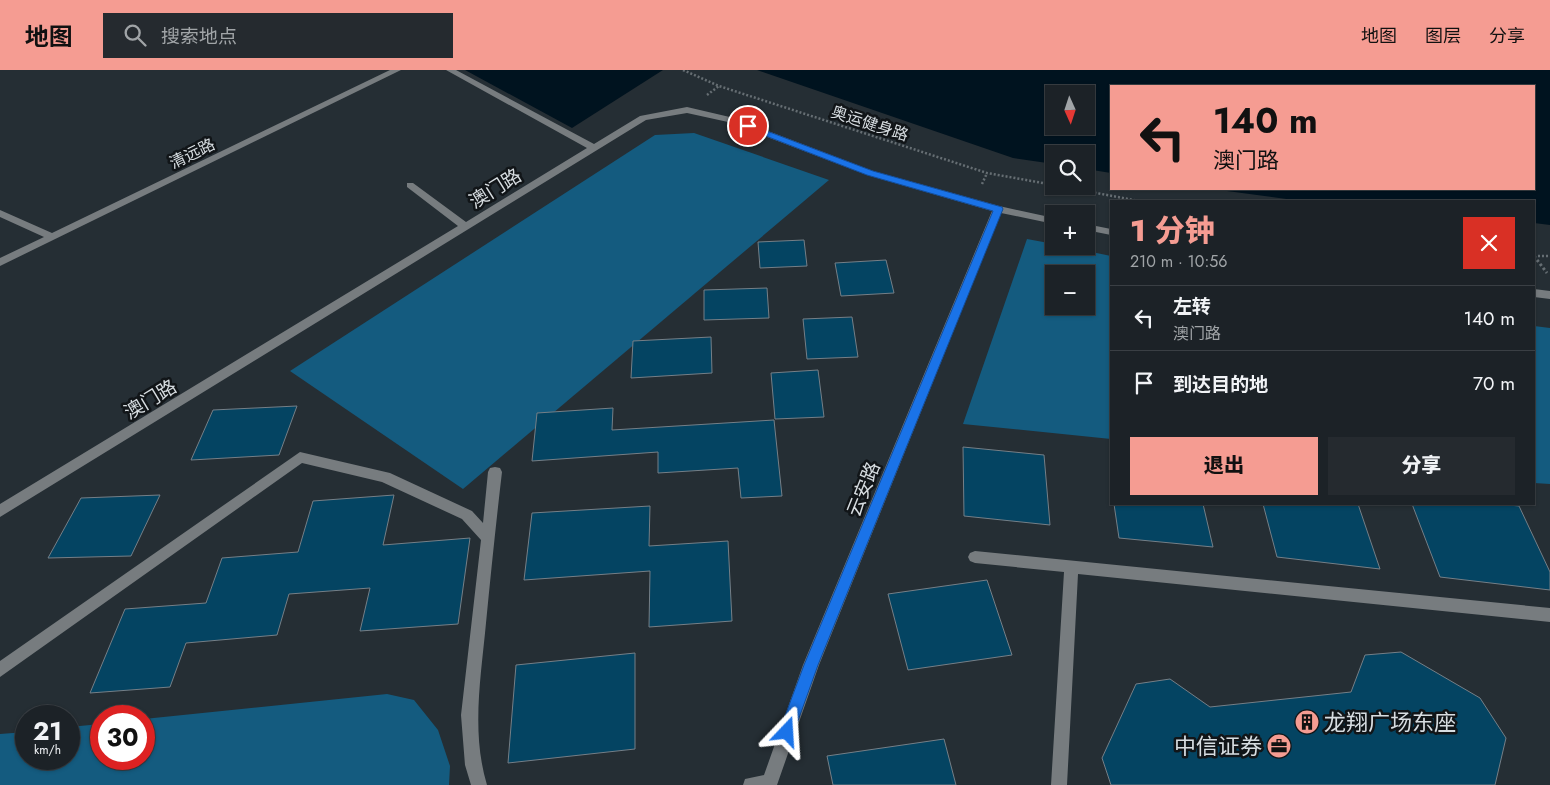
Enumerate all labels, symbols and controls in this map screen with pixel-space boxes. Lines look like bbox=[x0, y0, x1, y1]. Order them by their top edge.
search box bbox=[103, 13, 453, 58]
text: 地图 bbox=[25, 19, 73, 54]
icon: search bbox=[121, 21, 149, 49]
text: 搜索地点 bbox=[161, 23, 237, 50]
text: 地图 bbox=[1361, 23, 1397, 49]
text: 图层 bbox=[1425, 23, 1461, 49]
text: 分享 bbox=[1489, 23, 1525, 49]
north arrow bbox=[1045, 85, 1095, 135]
map controls bbox=[1045, 85, 1095, 315]
text: 140 m bbox=[1213, 96, 1318, 146]
street label: 奥运健身路 bbox=[828, 100, 911, 147]
pin bbox=[727, 105, 769, 147]
icon: left bbox=[1130, 105, 1195, 170]
icon: arrive bbox=[734, 112, 762, 140]
street label: 清远路 bbox=[166, 133, 219, 174]
text: 澳门路 bbox=[1213, 144, 1279, 176]
button: search bbox=[1045, 145, 1095, 195]
street label: 澳门路 bbox=[464, 162, 527, 215]
button: + bbox=[1045, 205, 1095, 255]
text: 1 分钟 bbox=[1130, 209, 1215, 252]
button: close bbox=[1463, 217, 1515, 269]
text: 210 m · 10:56 bbox=[1130, 250, 1227, 273]
button: − bbox=[1045, 265, 1095, 315]
text: 左转 bbox=[1173, 293, 1211, 320]
icon: left bbox=[1130, 304, 1158, 332]
text: 140 m bbox=[1463, 305, 1515, 332]
text: 澳门路 bbox=[1173, 322, 1221, 345]
icon: arrive bbox=[1130, 369, 1158, 397]
text: 70 m bbox=[1473, 370, 1515, 397]
text: 到达目的地 bbox=[1173, 371, 1268, 398]
street label: 澳门路 bbox=[119, 373, 182, 426]
button: 退出 bbox=[1130, 437, 1318, 495]
button: 分享 bbox=[1328, 437, 1515, 495]
street label: 云安路 bbox=[840, 458, 887, 521]
speed limit sign: 30 bbox=[90, 705, 155, 770]
position arrow bbox=[760, 705, 812, 757]
place label: 龙翔广场东座 bbox=[1324, 706, 1456, 738]
building icon: 龙翔广场东座 bbox=[1294, 709, 1320, 735]
text: 21 bbox=[33, 713, 62, 749]
place label: 中信证券 bbox=[1174, 730, 1262, 762]
office icon: 中信证券 bbox=[1266, 733, 1292, 759]
text: km/h bbox=[34, 741, 61, 759]

